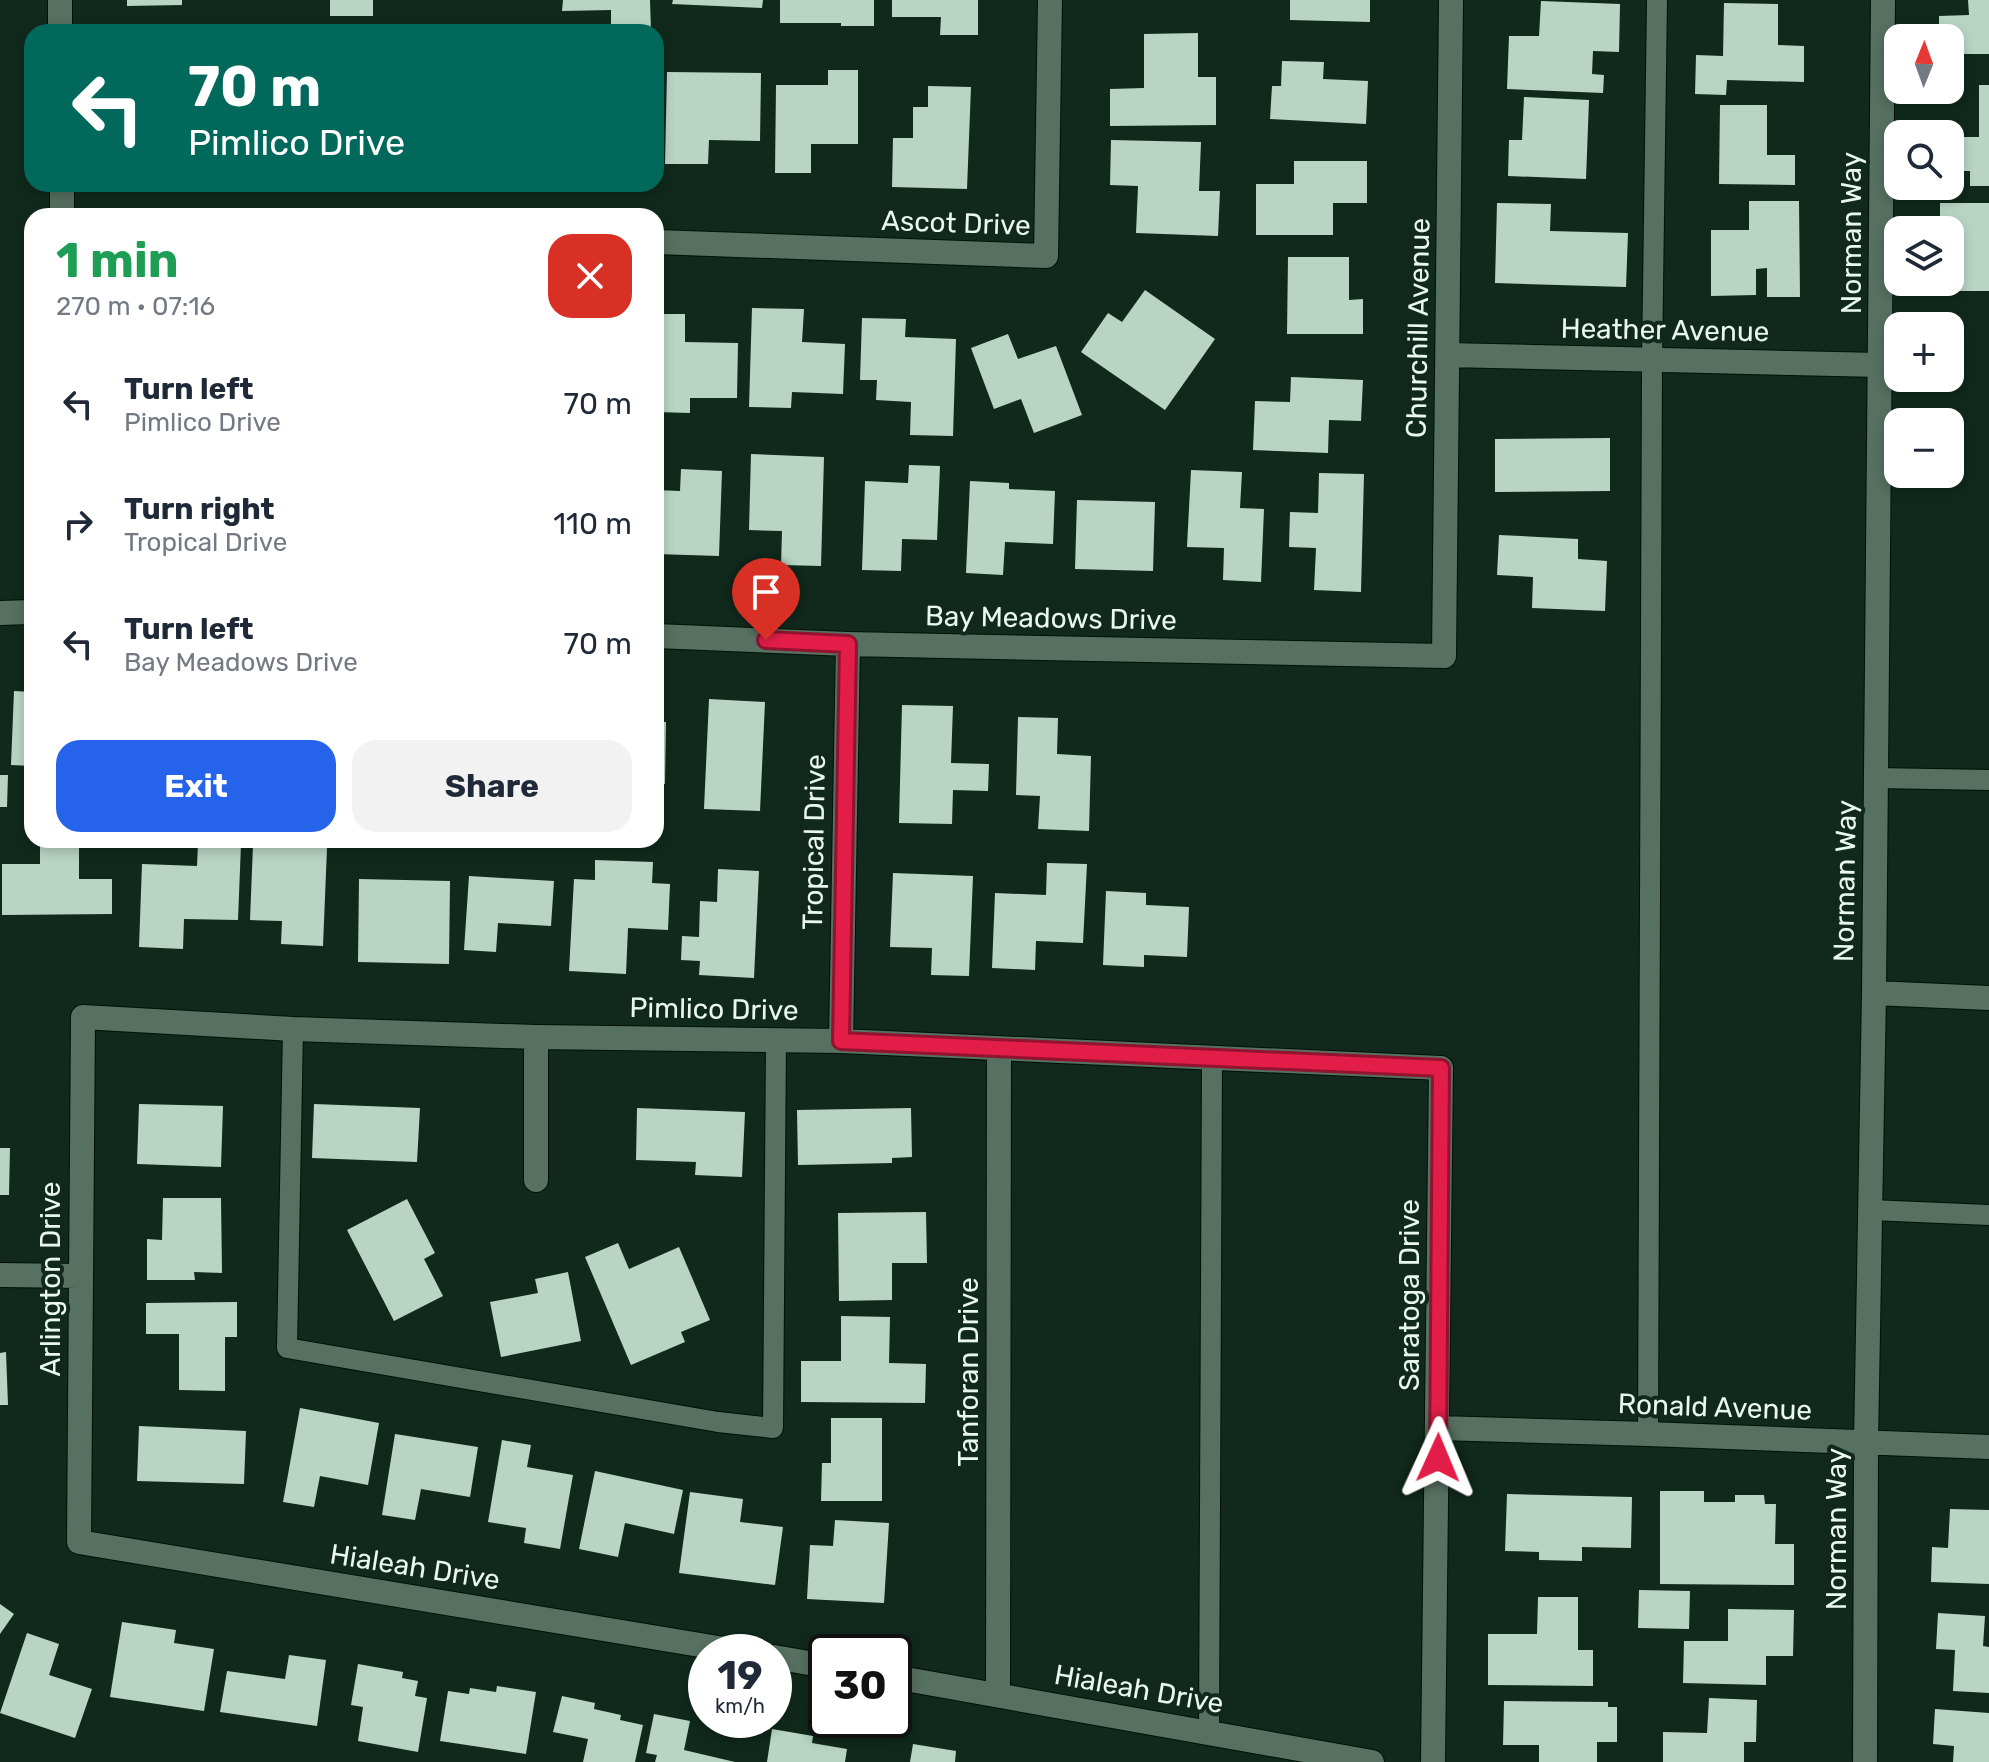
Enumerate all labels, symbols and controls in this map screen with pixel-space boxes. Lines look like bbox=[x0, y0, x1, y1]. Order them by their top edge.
north arrow bbox=[1884, 24, 1964, 104]
map controls bbox=[1884, 24, 1964, 488]
text: 70 m bbox=[188, 54, 321, 120]
icon: left bbox=[56, 56, 160, 160]
button: search bbox=[1884, 120, 1964, 200]
text: Pimlico Drive bbox=[188, 121, 405, 164]
street label: Norman Way bbox=[1835, 152, 1868, 314]
street label: Ascot Drive bbox=[881, 204, 1031, 242]
button: layers bbox=[1884, 216, 1964, 296]
street label: Churchill Avenue bbox=[1400, 218, 1436, 438]
text: 1 min bbox=[56, 232, 179, 289]
button: close bbox=[548, 234, 632, 318]
text: 270 m · 07:16 bbox=[56, 291, 215, 322]
street label: Heather Avenue bbox=[1560, 312, 1770, 348]
button: + bbox=[1884, 312, 1964, 392]
text: Turn left bbox=[124, 371, 254, 407]
icon: left bbox=[56, 382, 100, 426]
text: 70 m bbox=[564, 386, 632, 422]
text: Pimlico Drive bbox=[124, 407, 281, 438]
button: − bbox=[1884, 408, 1964, 488]
text: Turn right bbox=[124, 491, 275, 527]
icon: right bbox=[56, 502, 100, 546]
text: 110 m bbox=[553, 506, 632, 542]
text: Tropical Drive bbox=[124, 527, 287, 558]
pin bbox=[732, 558, 800, 640]
icon: arrive bbox=[744, 570, 788, 614]
street label: Bay Meadows Drive bbox=[925, 599, 1177, 637]
text: Turn left bbox=[124, 611, 254, 647]
icon: left bbox=[56, 622, 100, 666]
text: 70 m bbox=[564, 626, 632, 662]
text: Bay Meadows Drive bbox=[124, 647, 358, 678]
button: Exit bbox=[56, 740, 336, 832]
button: Share bbox=[352, 740, 632, 832]
street label: Tropical Drive bbox=[796, 754, 832, 930]
street label: Norman Way bbox=[1827, 800, 1863, 962]
street label: Pimlico Drive bbox=[629, 991, 799, 1027]
street label: Arlington Drive bbox=[34, 1182, 67, 1376]
street label: Saratoga Drive bbox=[1393, 1199, 1426, 1391]
street label: Tanforan Drive bbox=[952, 1277, 985, 1467]
street label: Ronald Avenue bbox=[1617, 1387, 1813, 1427]
position arrow bbox=[1396, 1416, 1480, 1500]
street label: Norman Way bbox=[1820, 1448, 1853, 1610]
street label: Hialeah Drive bbox=[328, 1537, 502, 1597]
speed limit sign: 30 bbox=[808, 1634, 912, 1738]
text: 19 bbox=[717, 1652, 763, 1699]
street label: Hialeah Drive bbox=[1052, 1658, 1226, 1720]
text: km/h bbox=[715, 1694, 765, 1718]

